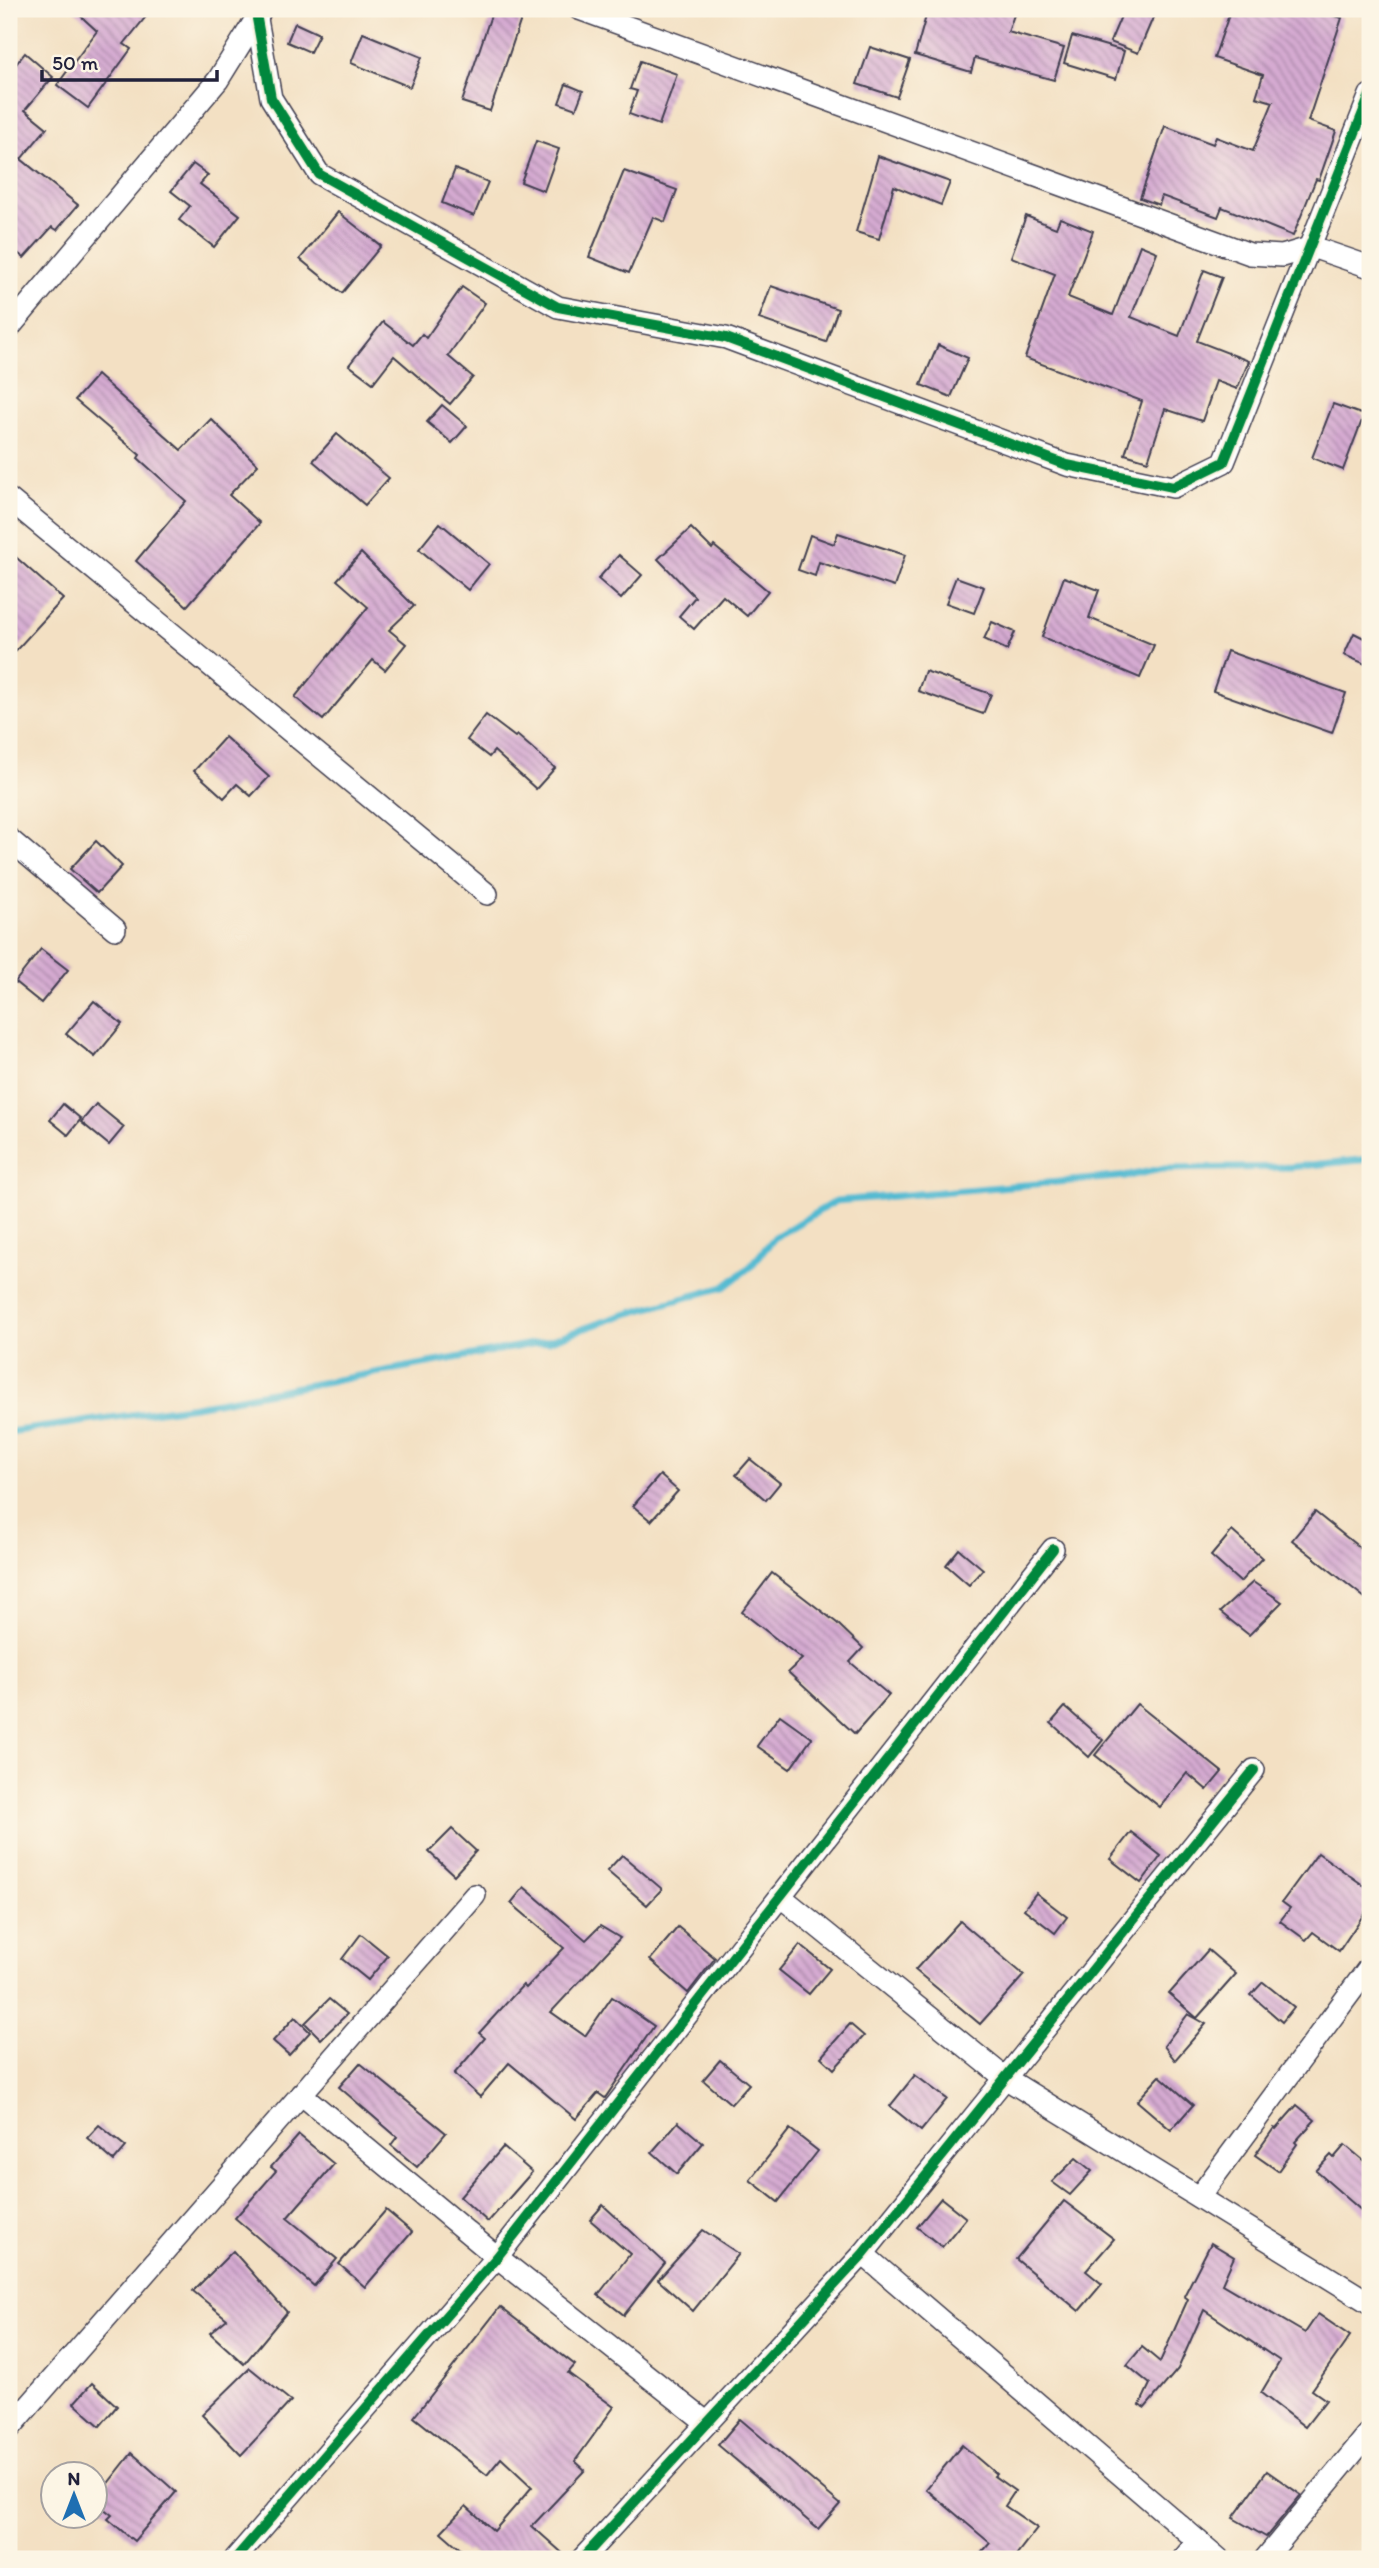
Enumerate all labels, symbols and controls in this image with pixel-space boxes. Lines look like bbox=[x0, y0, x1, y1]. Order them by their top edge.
scale bar bbox=[42, 38, 217, 82]
text: 50 m bbox=[52, 50, 99, 75]
north arrow bbox=[38, 2460, 108, 2530]
text: N bbox=[68, 2467, 80, 2490]

